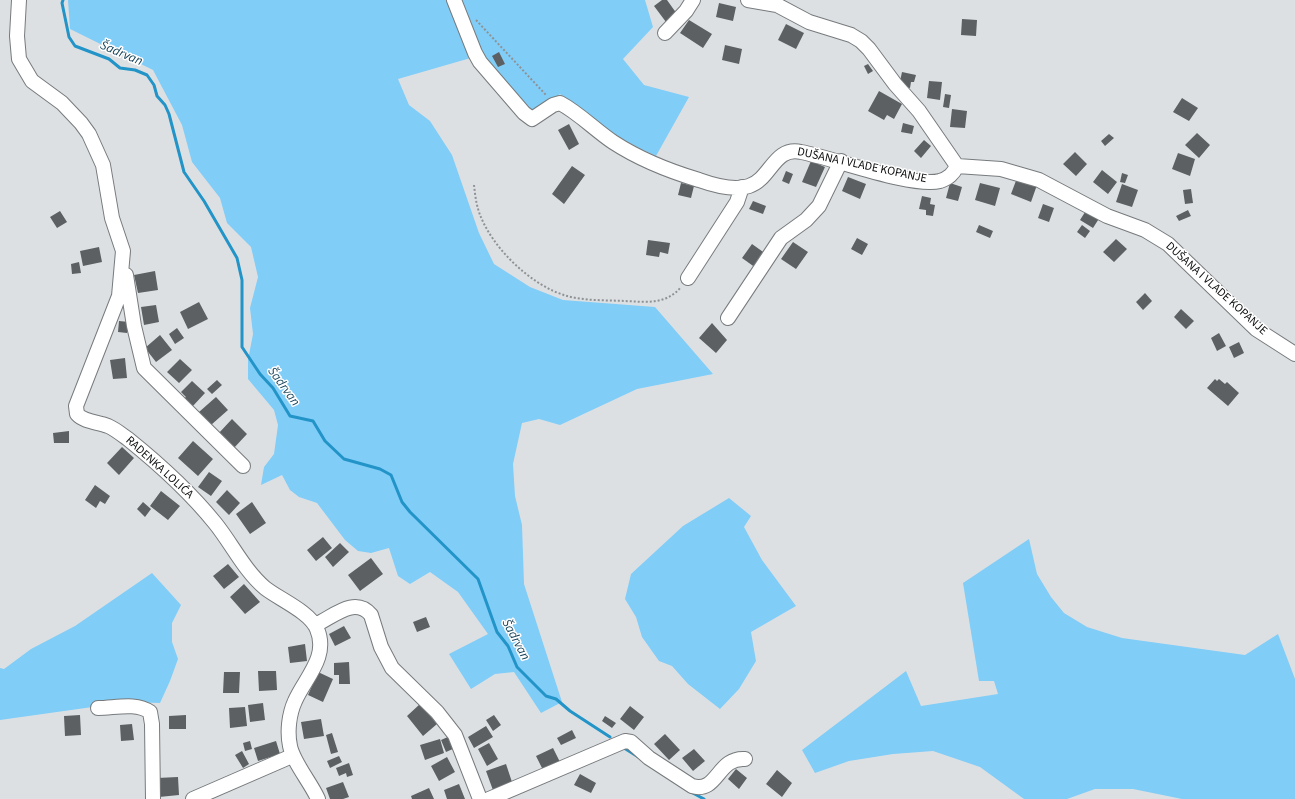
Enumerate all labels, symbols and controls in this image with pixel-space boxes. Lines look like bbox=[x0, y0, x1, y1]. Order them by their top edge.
water label: Šadrvan bbox=[97, 38, 145, 70]
street label: DUŠANA I VLADE KOPANJE bbox=[796, 145, 928, 187]
street label: DUŠANA I VLADE KOPANJE bbox=[1162, 239, 1270, 339]
water label: Šadrvan bbox=[264, 364, 302, 410]
street label: RADENKA LOLIĆA bbox=[122, 434, 196, 502]
water label: Šadrvan bbox=[498, 617, 532, 663]

